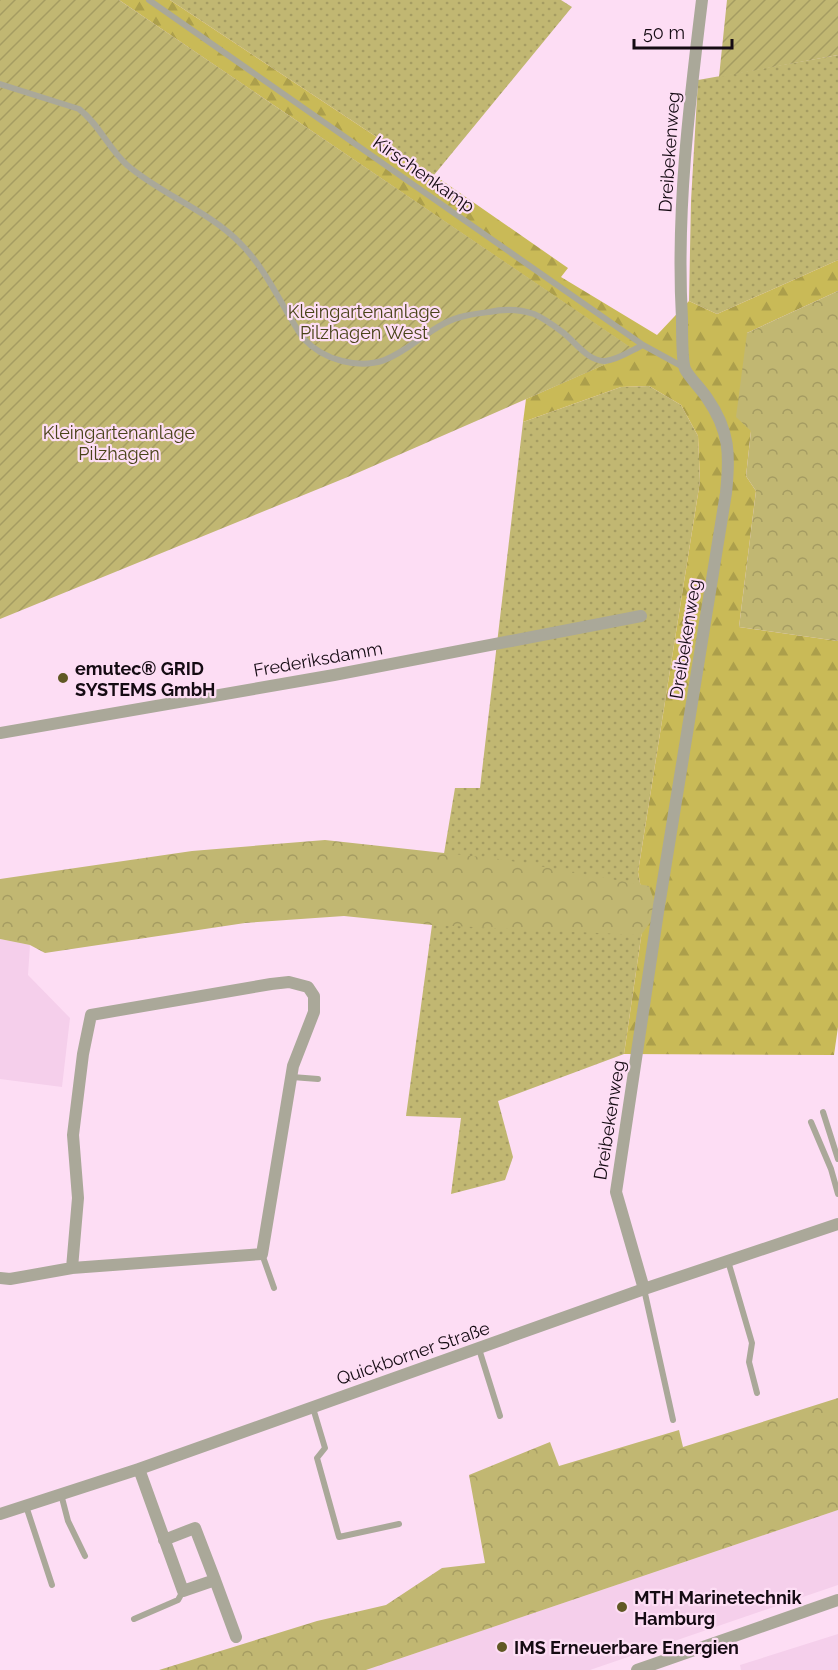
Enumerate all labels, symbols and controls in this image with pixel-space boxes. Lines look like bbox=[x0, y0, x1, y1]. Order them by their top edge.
scale bar bbox=[634, 12, 732, 50]
text: 50 m bbox=[643, 22, 685, 43]
street label: Dreibekenweg bbox=[654, 91, 684, 213]
street label: Kirschenkamp bbox=[369, 131, 479, 217]
park label: Kleingartenanlage Pilzhagen West bbox=[288, 301, 441, 343]
park label: Kleingartenanlage Pilzhagen bbox=[43, 422, 196, 464]
street label: Dreibekenweg bbox=[665, 578, 705, 700]
street label: Frederiksdamm bbox=[252, 637, 384, 681]
place label: emutec® GRID SYSTEMS GmbH bbox=[75, 658, 215, 700]
marker: emutec® GRID SYSTEMS GmbH bbox=[56, 671, 70, 685]
street label: Dreibekenweg bbox=[589, 1059, 629, 1181]
street label: Quickborner Straße bbox=[334, 1317, 493, 1389]
place label: MTH Marinetechnik Hamburg bbox=[634, 1587, 802, 1629]
marker: MTH Marinetechnik Hamburg bbox=[615, 1600, 629, 1614]
place label: IMS Erneuerbare Energien bbox=[514, 1637, 739, 1658]
marker: IMS Erneuerbare Energien bbox=[495, 1640, 509, 1654]

